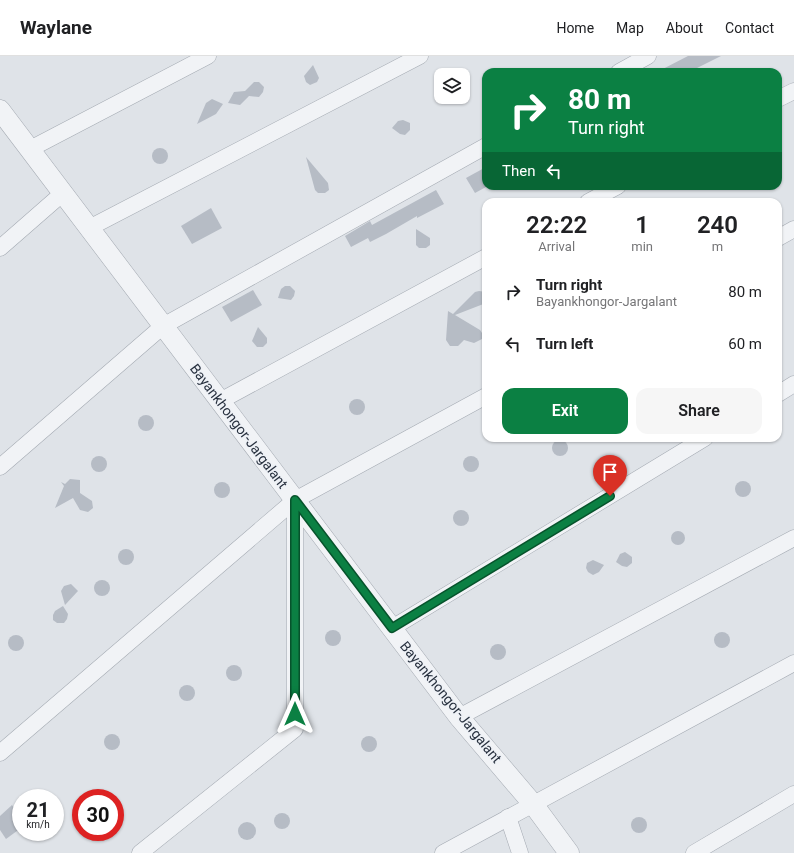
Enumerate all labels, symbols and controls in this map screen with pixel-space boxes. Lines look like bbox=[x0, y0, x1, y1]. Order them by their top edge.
text: Waylane bbox=[20, 16, 92, 39]
text: Home bbox=[556, 20, 594, 36]
text: Map bbox=[616, 20, 644, 36]
text: About bbox=[666, 20, 703, 36]
text: Contact bbox=[725, 20, 774, 36]
map controls bbox=[434, 68, 470, 104]
button: layers bbox=[434, 68, 470, 104]
text: 80 m bbox=[568, 83, 631, 116]
icon: right bbox=[502, 84, 554, 136]
text: Turn right bbox=[568, 117, 645, 138]
icon: left bbox=[543, 160, 565, 182]
text: Then bbox=[502, 162, 535, 180]
text: 22:22 bbox=[526, 211, 587, 239]
text: 1 bbox=[635, 211, 649, 239]
text: 240 bbox=[697, 211, 738, 239]
text: Arrival bbox=[538, 239, 575, 254]
text: min bbox=[631, 239, 653, 254]
text: m bbox=[712, 239, 723, 254]
text: Turn right bbox=[536, 276, 602, 294]
icon: right bbox=[502, 281, 524, 303]
text: 80 m bbox=[728, 283, 762, 301]
text: Bayankhongor-Jargalant bbox=[536, 294, 677, 309]
icon: left bbox=[502, 333, 524, 355]
text: Turn left bbox=[536, 335, 593, 353]
text: 60 m bbox=[728, 335, 762, 353]
street label: Bayankhongor-Jargalant bbox=[187, 361, 291, 492]
button: Exit bbox=[502, 388, 628, 434]
button: Share bbox=[636, 388, 762, 434]
pin bbox=[593, 455, 627, 496]
icon: arrive bbox=[599, 461, 621, 483]
street label: Bayankhongor-Jargalant bbox=[397, 638, 505, 766]
position arrow bbox=[274, 693, 316, 735]
speed limit sign: 30 bbox=[72, 789, 124, 841]
text: 21 bbox=[27, 798, 49, 822]
text: km/h bbox=[26, 819, 50, 830]

